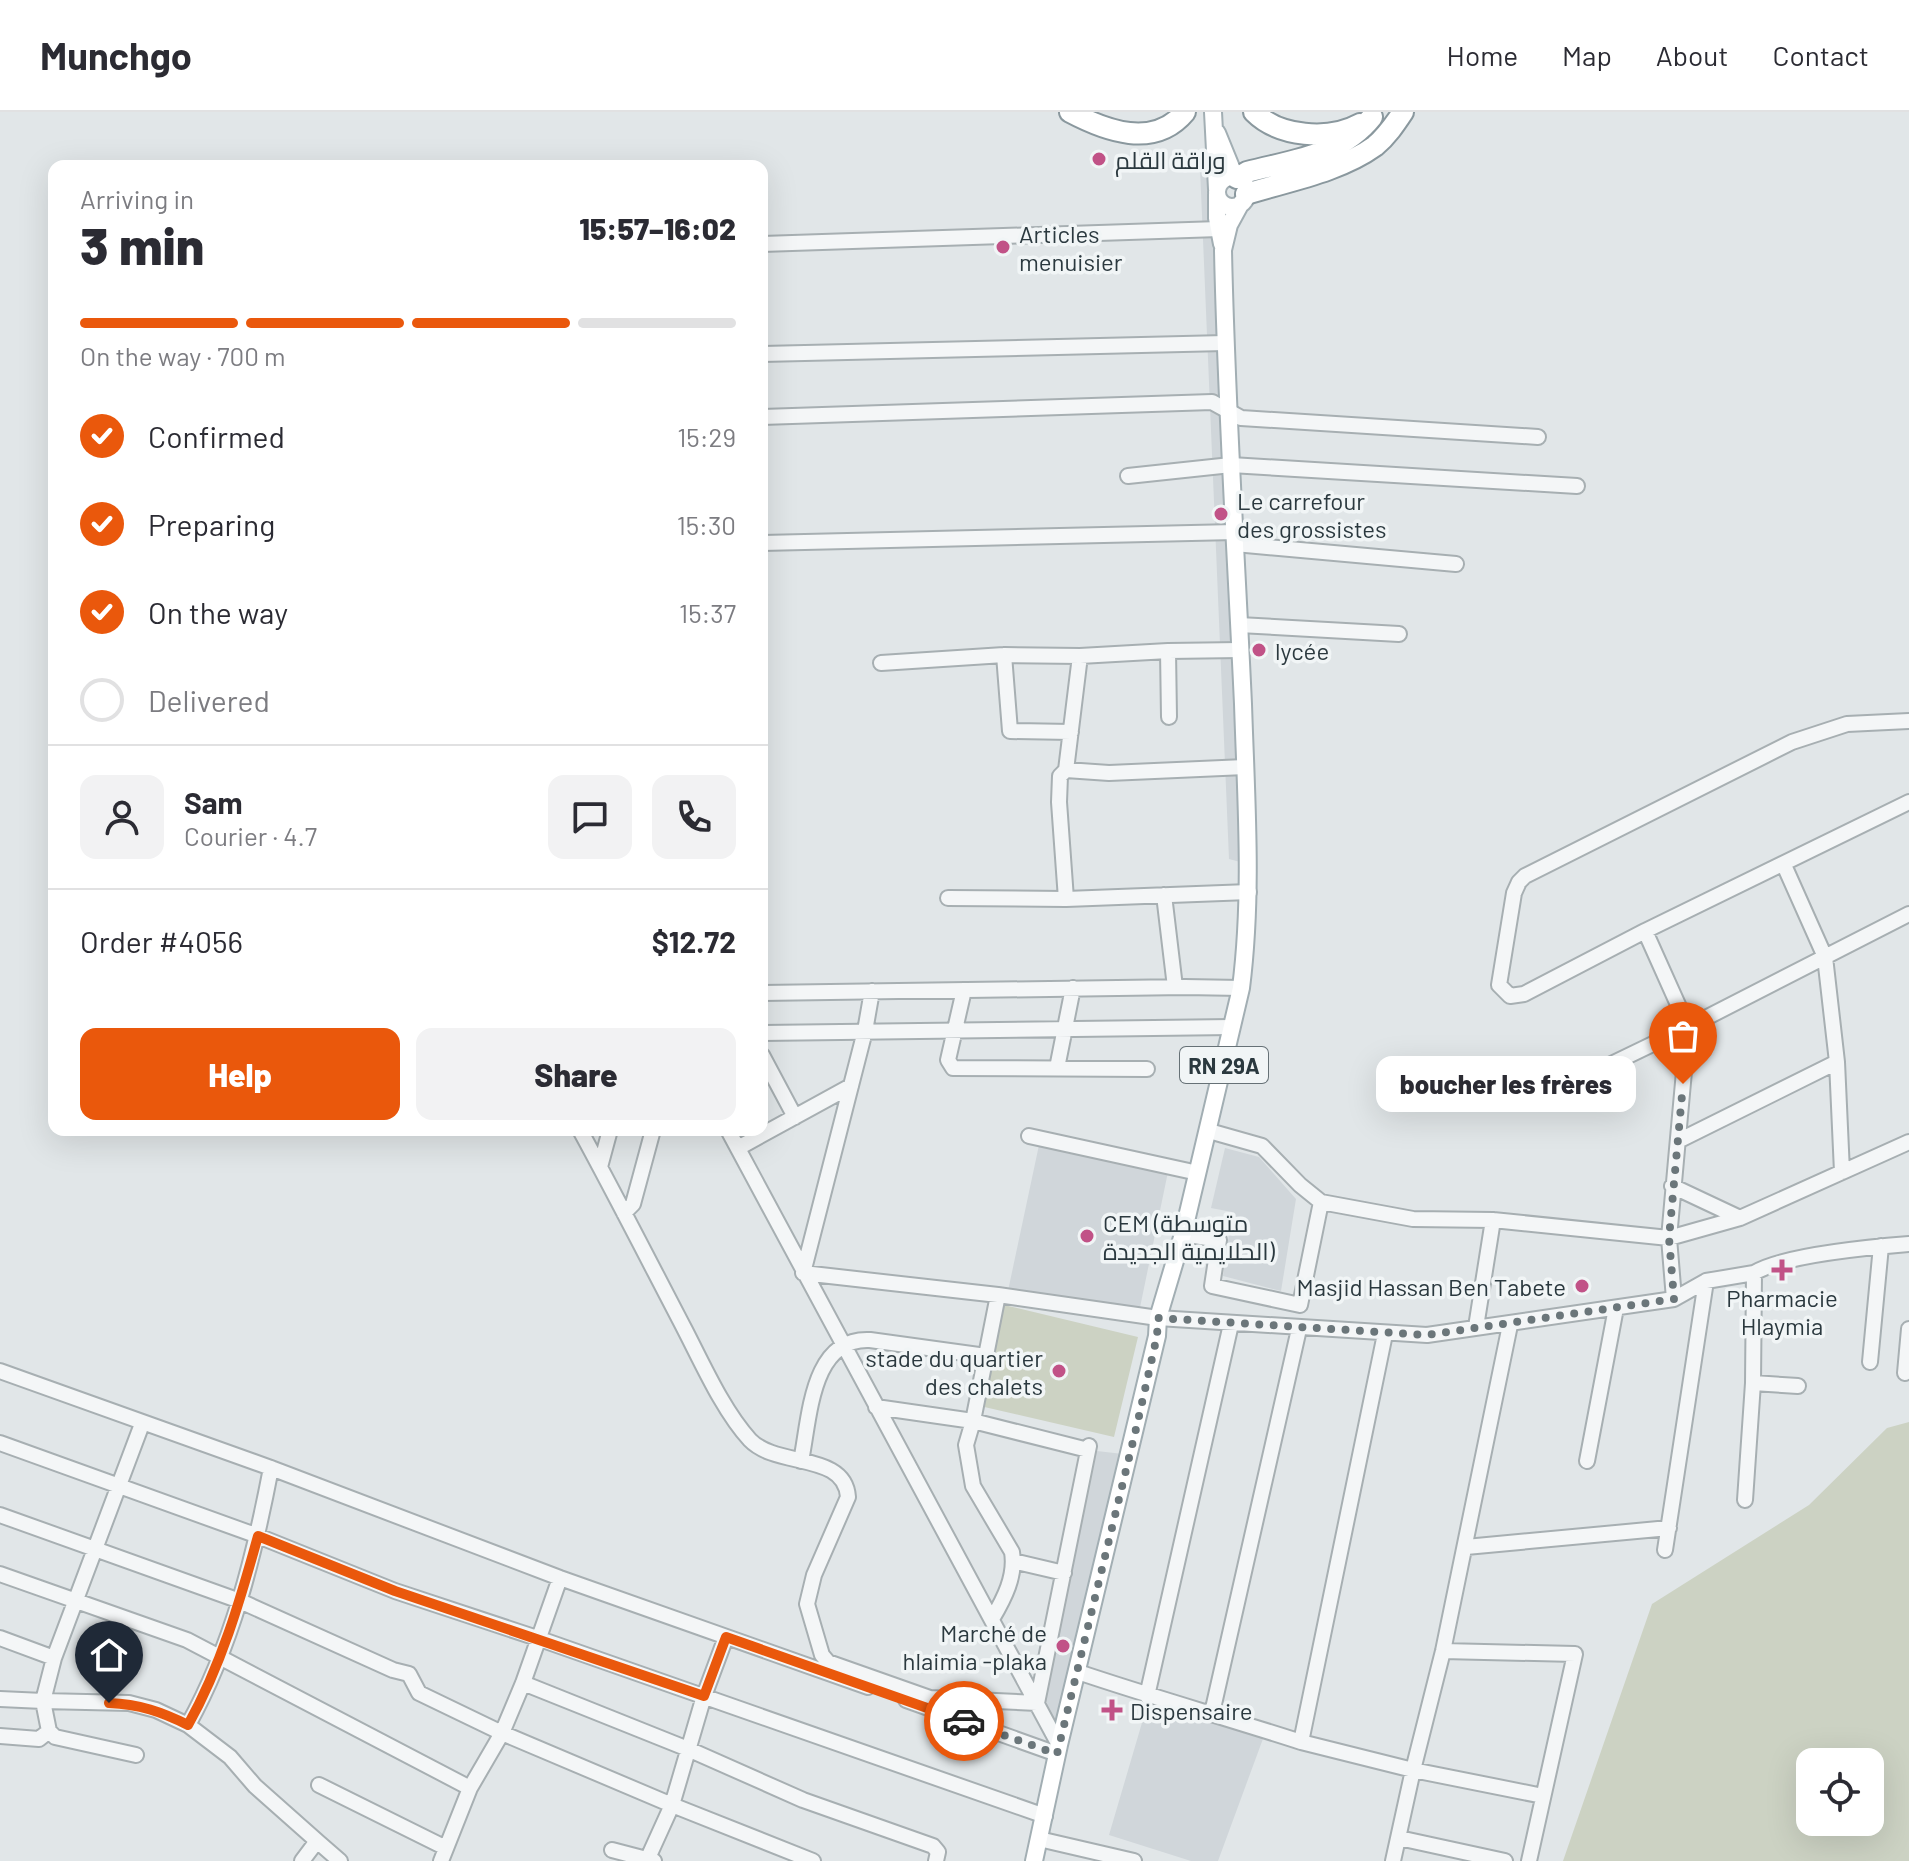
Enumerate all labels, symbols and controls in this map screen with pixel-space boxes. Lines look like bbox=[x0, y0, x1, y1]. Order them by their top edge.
text: Munchgo bbox=[40, 32, 192, 78]
text: Home bbox=[1447, 38, 1518, 72]
text: Map bbox=[1562, 38, 1612, 72]
text: About bbox=[1656, 38, 1728, 72]
text: Contact bbox=[1772, 38, 1869, 72]
place label: وراقة القلم bbox=[1115, 145, 1226, 177]
marker: وراقة القلم bbox=[1090, 150, 1108, 168]
text: Arriving in bbox=[80, 183, 194, 214]
text: 15:57–16:02 bbox=[579, 210, 736, 246]
text: 3 min bbox=[80, 213, 204, 275]
place label: Articles menuisier bbox=[1019, 219, 1123, 276]
marker: Articles menuisier bbox=[994, 238, 1012, 256]
text: On the way · 700 m bbox=[80, 340, 286, 371]
icon: check bbox=[80, 414, 124, 458]
text: Confirmed bbox=[148, 418, 285, 454]
text: 15:29 bbox=[677, 421, 736, 452]
place label: Le carrefour des grossistes bbox=[1237, 486, 1386, 543]
icon: check bbox=[80, 502, 124, 546]
marker: Le carrefour des grossistes bbox=[1212, 505, 1230, 523]
text: Preparing bbox=[148, 506, 275, 542]
text: 15:30 bbox=[677, 509, 736, 540]
icon: check bbox=[80, 590, 124, 634]
text: On the way bbox=[148, 594, 288, 630]
text: 15:37 bbox=[679, 597, 736, 628]
place label: lycée bbox=[1275, 636, 1329, 665]
marker: lycée bbox=[1250, 641, 1268, 659]
text: Delivered bbox=[148, 682, 270, 718]
button: person bbox=[80, 775, 164, 859]
button: chat bbox=[548, 775, 632, 859]
button: phone bbox=[652, 775, 736, 859]
text: Sam bbox=[184, 784, 243, 820]
text: Courier · 4.7 bbox=[184, 820, 317, 851]
text: Order #4056 bbox=[80, 923, 243, 959]
text: $12.72 bbox=[652, 923, 736, 959]
pin bbox=[1649, 1002, 1717, 1084]
icon: bag bbox=[1661, 1014, 1705, 1058]
button: Help bbox=[80, 1028, 400, 1120]
button: Share bbox=[416, 1028, 736, 1120]
road number: RN 29A bbox=[1180, 1047, 1268, 1083]
callout: boucher les frères bbox=[1375, 1056, 1635, 1112]
text: boucher les frères bbox=[1400, 1068, 1612, 1099]
place label: CEM (متوسطة الحلايمية الجديدة) bbox=[1103, 1208, 1276, 1265]
marker: CEM (متوسطة الحلايمية الجديدة) bbox=[1078, 1227, 1096, 1245]
marker: Pharmacie Hlaymia bbox=[1773, 1261, 1791, 1279]
place label: Masjid Hassan Ben Tabete bbox=[1297, 1272, 1566, 1301]
marker: Masjid Hassan Ben Tabete bbox=[1573, 1277, 1591, 1295]
place label: Pharmacie Hlaymia bbox=[1726, 1283, 1838, 1340]
place label: stade du quartier des chalets bbox=[865, 1343, 1043, 1400]
marker: stade du quartier des chalets bbox=[1050, 1362, 1068, 1380]
place label: Marché de hlaimia -plaka bbox=[903, 1618, 1047, 1675]
pin bbox=[75, 1621, 143, 1703]
icon: home bbox=[87, 1633, 131, 1677]
marker: Marché de hlaimia -plaka bbox=[1054, 1637, 1072, 1655]
courier bbox=[924, 1681, 1004, 1761]
place label: Dispensaire bbox=[1130, 1696, 1253, 1725]
icon: car bbox=[942, 1699, 986, 1743]
marker: Dispensaire bbox=[1101, 1699, 1123, 1721]
map controls bbox=[1796, 1748, 1884, 1836]
button: locate bbox=[1796, 1748, 1884, 1836]

